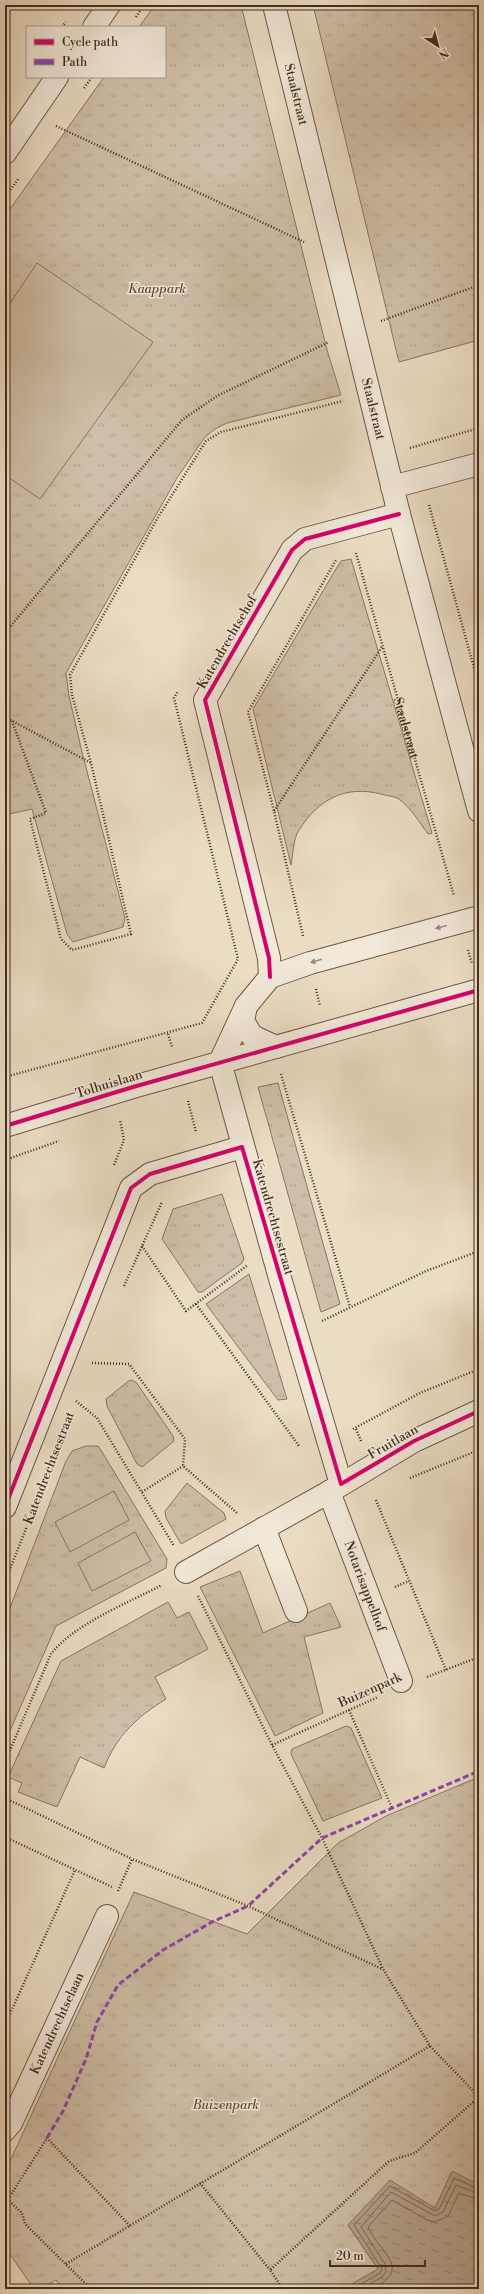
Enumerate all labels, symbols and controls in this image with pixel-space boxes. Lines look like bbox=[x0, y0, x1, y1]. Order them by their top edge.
legend bbox=[26, 26, 166, 78]
north arrow bbox=[418, 26, 458, 66]
text: Cycle path bbox=[62, 35, 118, 50]
text: N bbox=[435, 45, 451, 62]
text: Path bbox=[62, 55, 87, 70]
street label: Staalstraat bbox=[281, 62, 311, 127]
park label: Kaappark bbox=[128, 281, 186, 297]
street label: Staalstraat bbox=[358, 376, 389, 442]
street label: Katendrechtsehof bbox=[194, 591, 261, 692]
street label: Staalstraat bbox=[390, 695, 422, 761]
one-way arrow bbox=[435, 924, 447, 930]
one-way arrow bbox=[310, 958, 322, 964]
street label: Tolhuislaan bbox=[74, 1066, 145, 1102]
street label: Katendrechtsestraat bbox=[249, 1157, 297, 1277]
street label: Katendrechtsestraat bbox=[20, 1409, 78, 1527]
street label: Fruitlaan bbox=[365, 1421, 421, 1463]
street label: Notarisappelhof bbox=[340, 1539, 390, 1635]
street label: Buizenpark bbox=[335, 1668, 405, 1711]
street label: Katendrechtselaan bbox=[27, 1970, 88, 2077]
park label: Buizenpark bbox=[192, 2097, 259, 2113]
scale bar bbox=[330, 2242, 425, 2268]
text: 20 m bbox=[336, 2249, 364, 2264]

